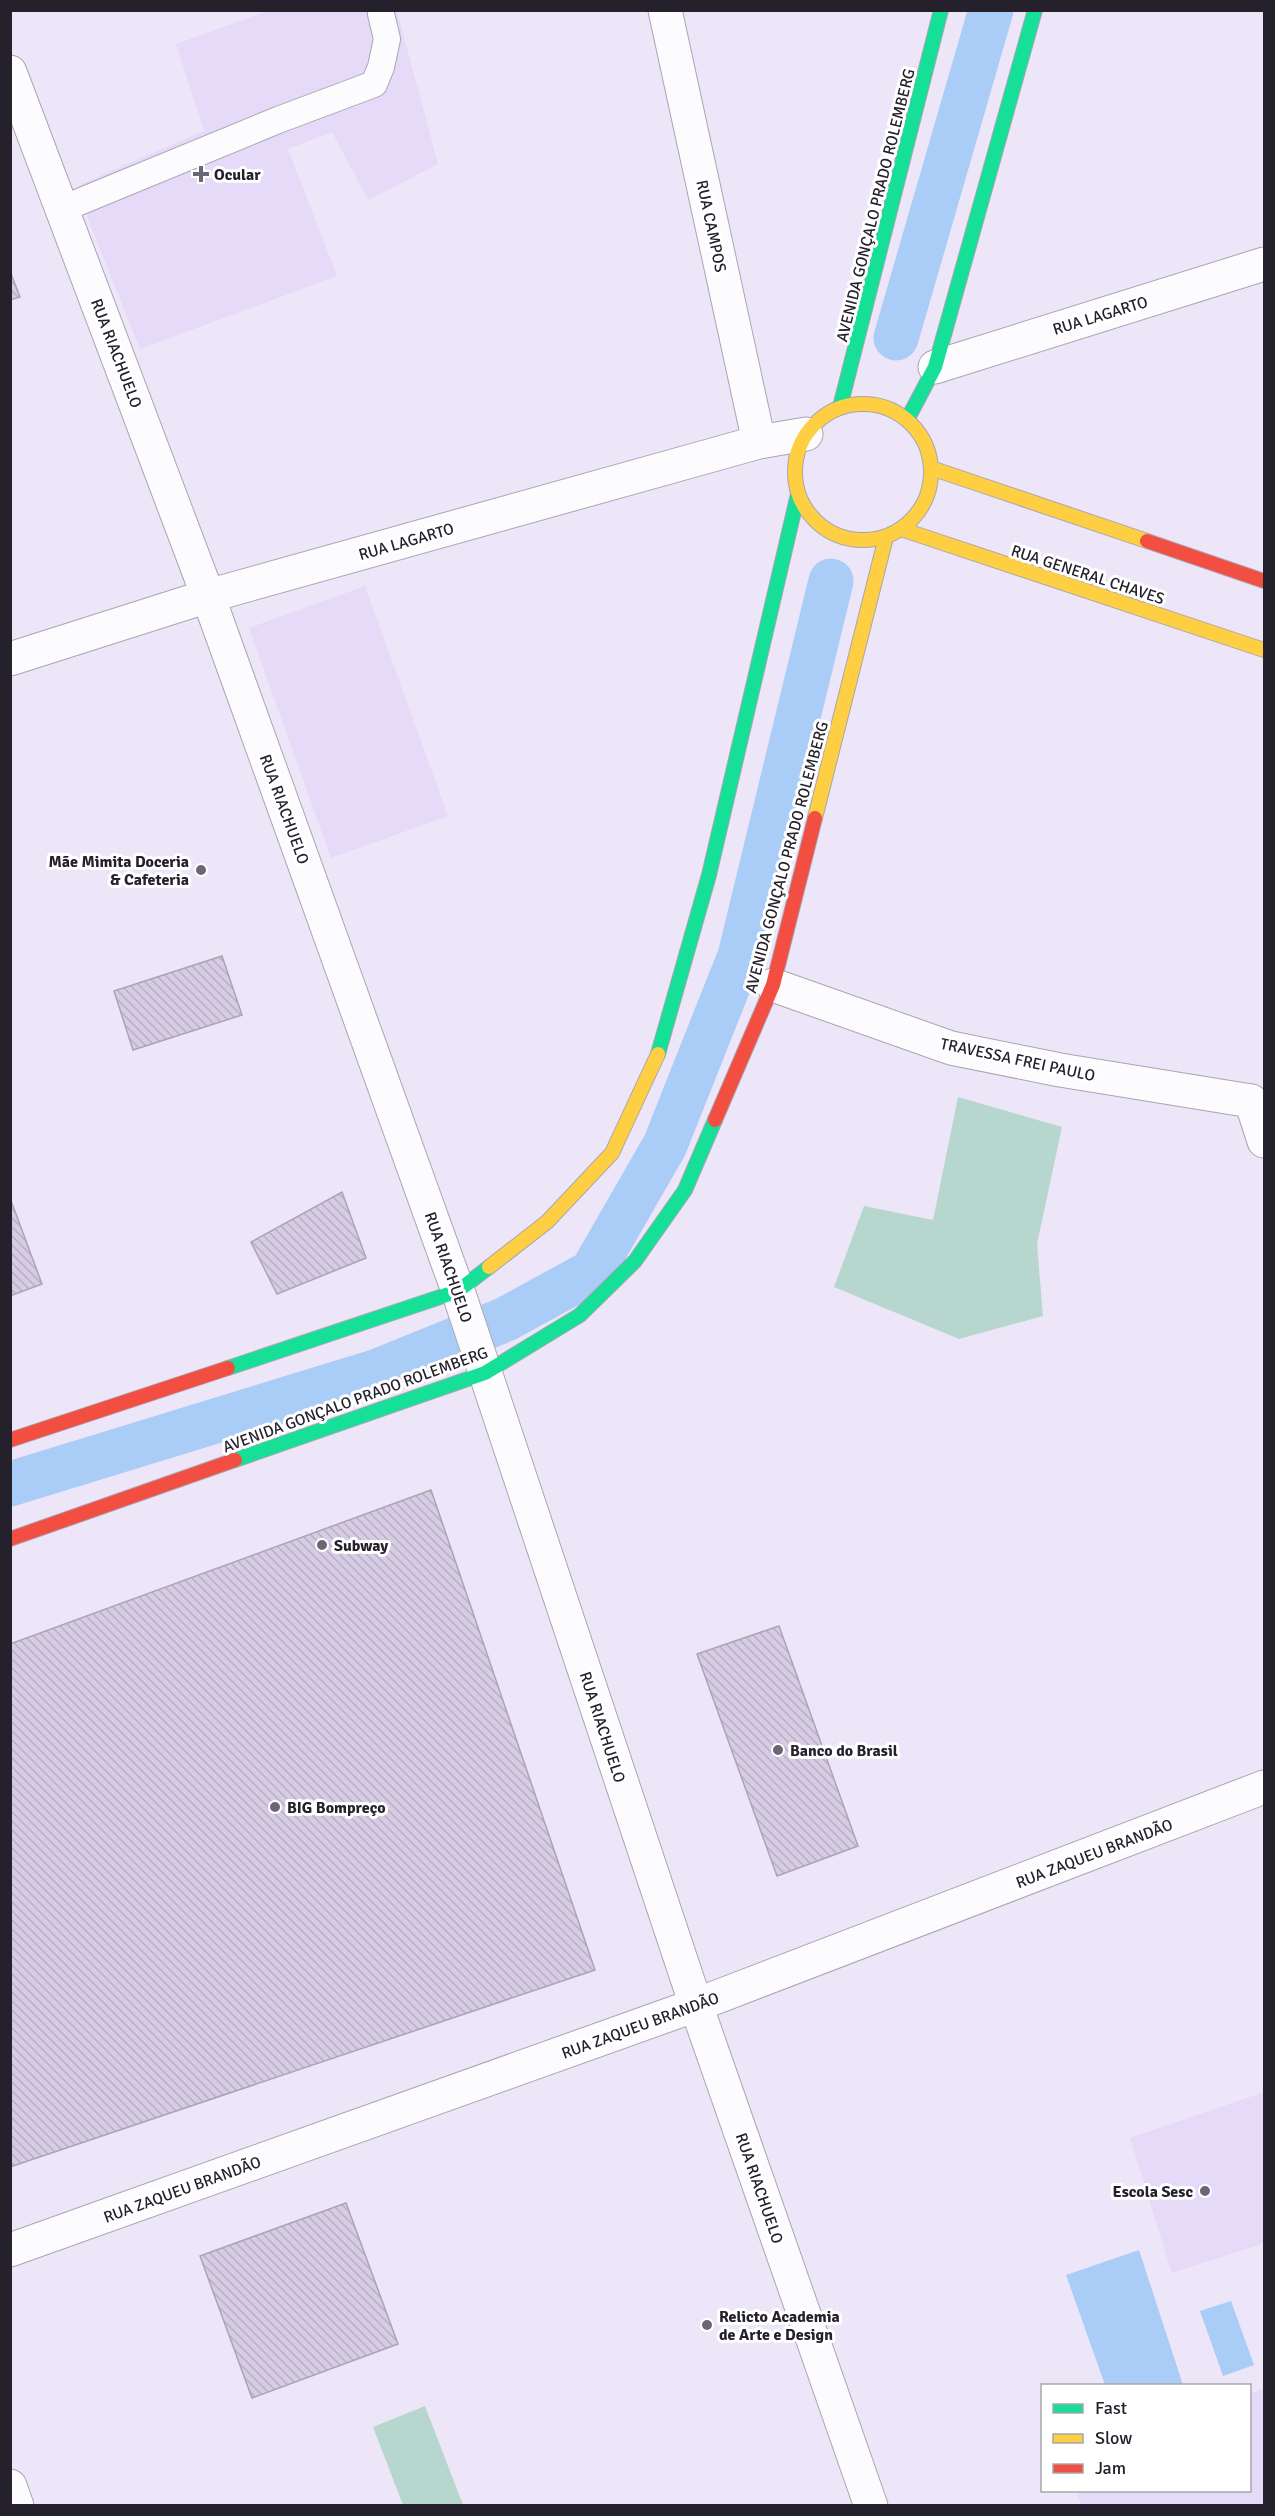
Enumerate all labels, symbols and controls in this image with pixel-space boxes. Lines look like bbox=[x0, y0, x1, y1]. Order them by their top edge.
street label: AVENIDA GONÇALO PRADO ROLEMBERG bbox=[832, 67, 920, 344]
marker: Ocular bbox=[192, 165, 210, 183]
place label: Ocular bbox=[214, 165, 261, 185]
street label: RUA CAMPOS bbox=[691, 178, 731, 274]
street label: RUA LAGARTO bbox=[1050, 292, 1150, 340]
street label: RUA RIACHUELO bbox=[86, 296, 146, 411]
street label: RUA LAGARTO bbox=[356, 519, 456, 565]
street label: RUA GENERAL CHAVES bbox=[1009, 541, 1167, 609]
street label: AVENIDA GONÇALO PRADO ROLEMBERG bbox=[741, 719, 833, 995]
street label: RUA RIACHUELO bbox=[255, 752, 313, 867]
place label: Mãe Mimita Doceria & Cafeteria bbox=[49, 852, 189, 890]
marker: Mãe Mimita Doceria & Cafeteria bbox=[194, 863, 208, 877]
street label: TRAVESSA FREI PAULO bbox=[939, 1034, 1097, 1086]
street label: RUA RIACHUELO bbox=[420, 1209, 476, 1325]
street label: AVENIDA GONÇALO PRADO ROLEMBERG bbox=[220, 1343, 491, 1457]
place label: Subway bbox=[334, 1536, 388, 1556]
marker: Subway bbox=[315, 1538, 329, 1552]
street label: RUA RIACHUELO bbox=[575, 1669, 629, 1785]
place label: Banco do Brasil bbox=[790, 1741, 898, 1761]
marker: Banco do Brasil bbox=[771, 1743, 785, 1757]
place label: BIG Bompreço bbox=[287, 1798, 385, 1818]
marker: BIG Bompreço bbox=[268, 1800, 282, 1814]
street label: RUA ZAQUEU BRANDÃO bbox=[1013, 1815, 1176, 1893]
street label: RUA ZAQUEU BRANDÃO bbox=[559, 1988, 722, 2064]
street label: RUA RIACHUELO bbox=[731, 2130, 787, 2246]
street label: RUA ZAQUEU BRANDÃO bbox=[101, 2152, 264, 2228]
place label: Escola Sesc bbox=[1113, 2182, 1193, 2202]
marker: Escola Sesc bbox=[1198, 2184, 1212, 2198]
place label: Relicto Academia de Arte e Design bbox=[719, 2307, 840, 2345]
marker: Relicto Academia de Arte e Design bbox=[700, 2318, 714, 2332]
legend bbox=[1041, 2384, 1251, 2492]
text: Fast bbox=[1095, 2397, 1127, 2419]
text: Slow bbox=[1095, 2427, 1132, 2449]
text: Jam bbox=[1095, 2457, 1126, 2479]

